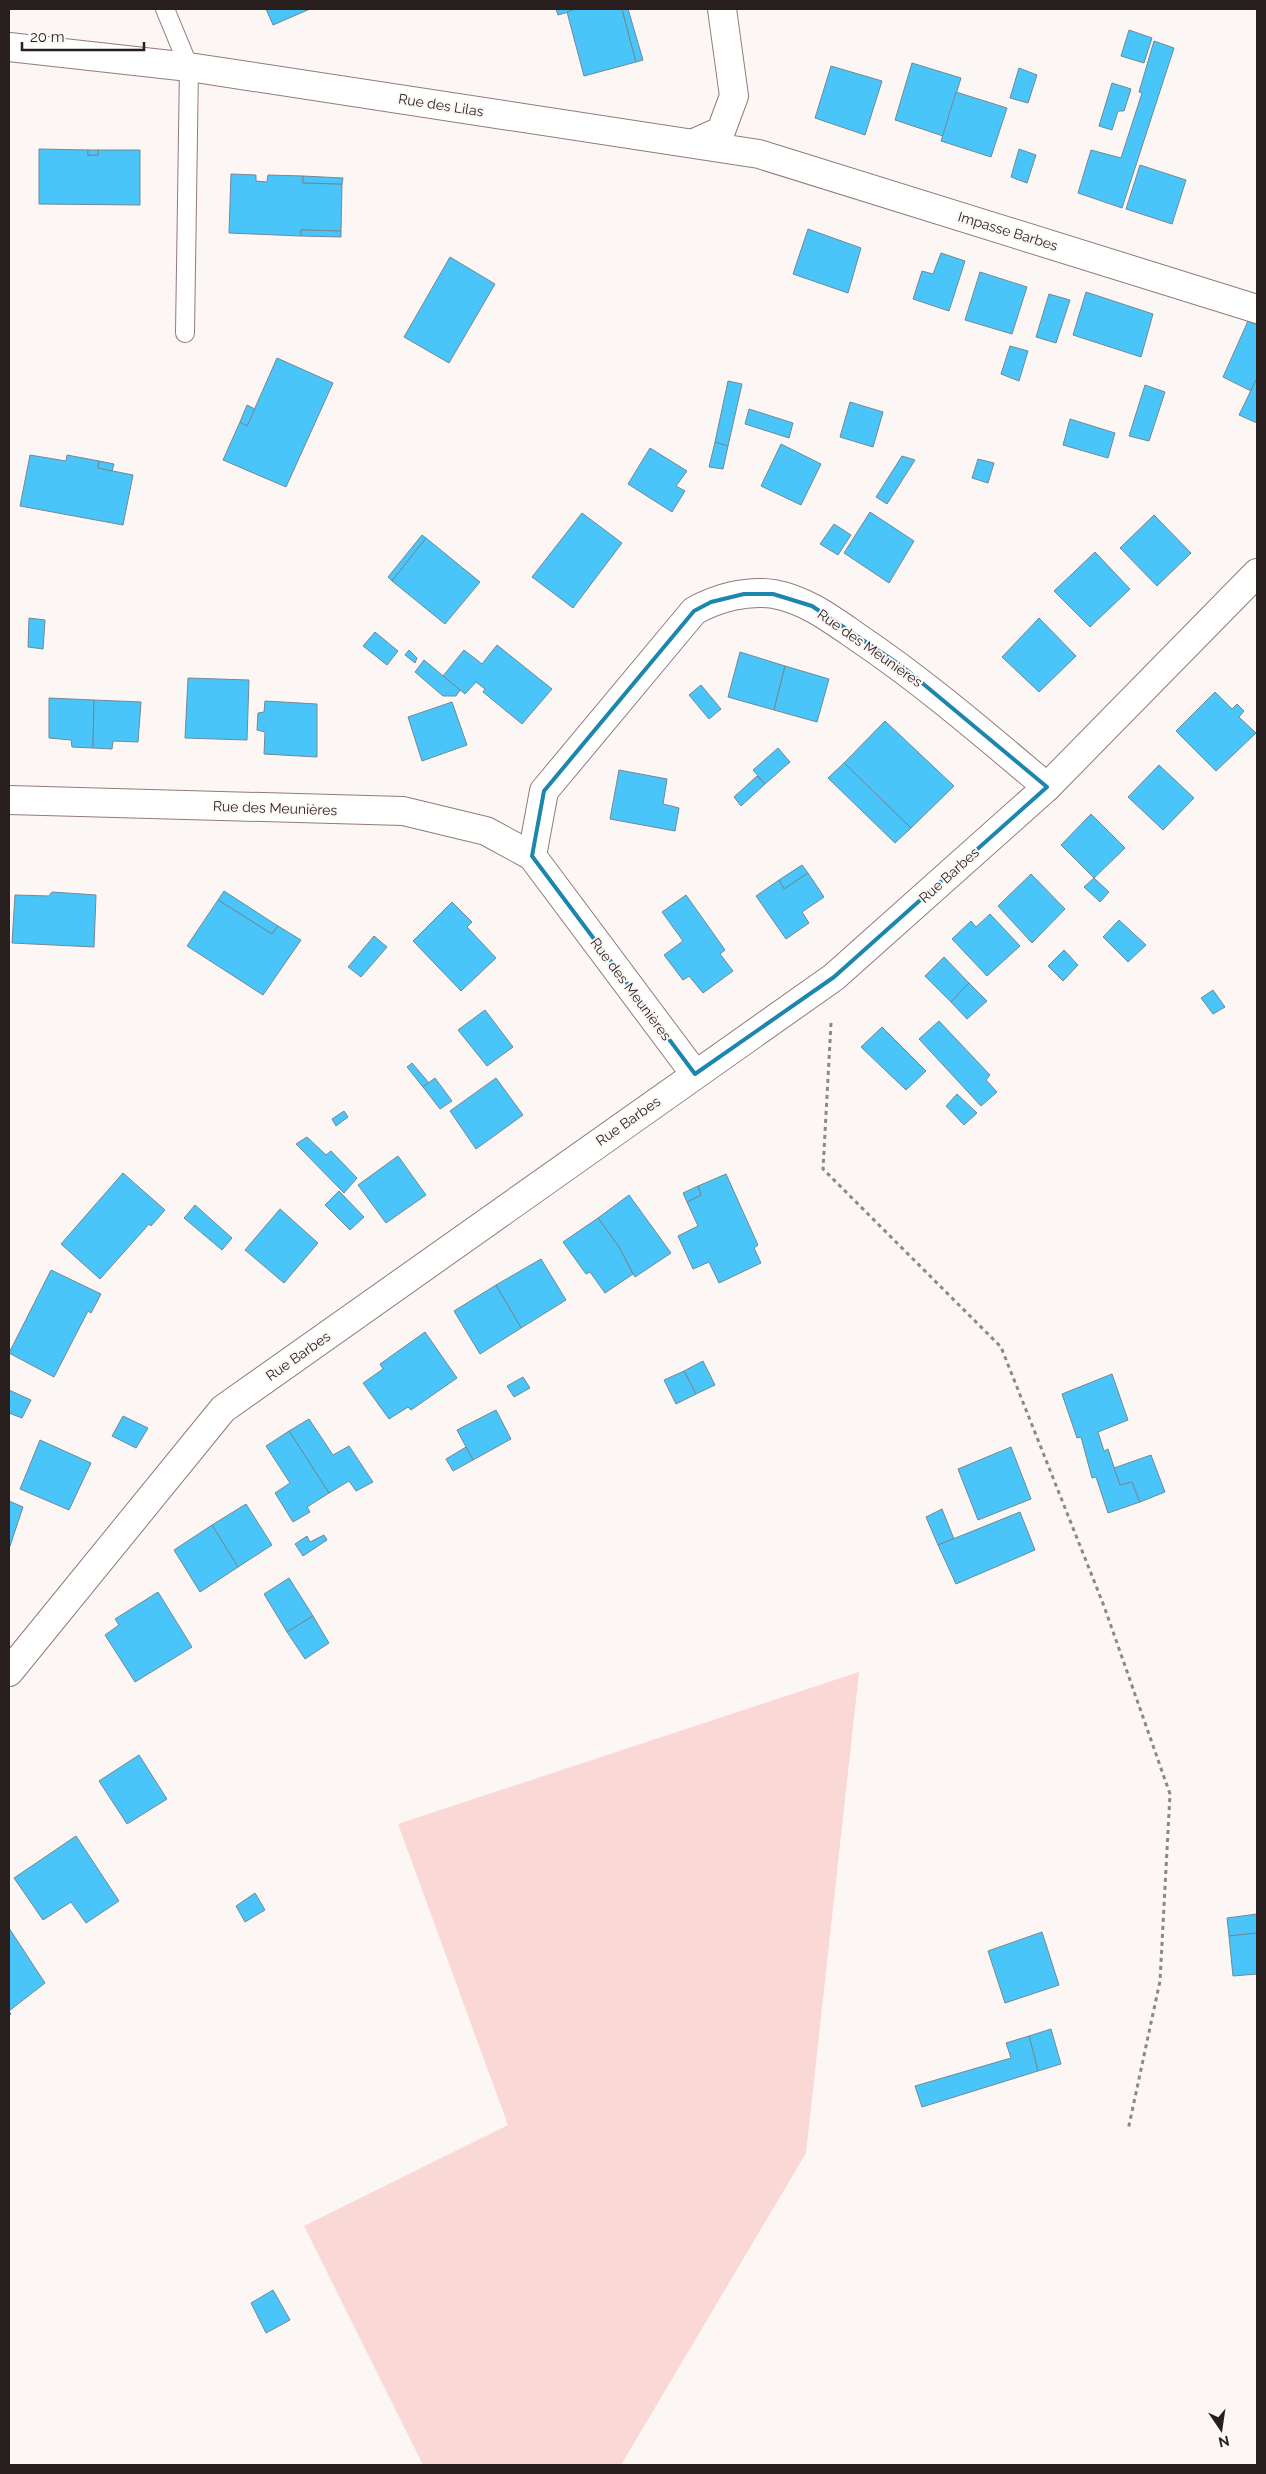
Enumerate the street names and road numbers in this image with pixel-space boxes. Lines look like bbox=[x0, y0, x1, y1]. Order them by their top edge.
street label: Rue des Lilas bbox=[397, 90, 485, 120]
street label: Impasse Barbes bbox=[956, 208, 1060, 254]
street label: Rue des Meunières bbox=[815, 606, 926, 690]
street label: Rue des Meunières bbox=[213, 798, 338, 818]
street label: Rue Barbes bbox=[916, 844, 982, 906]
street label: Rue des Meunières bbox=[587, 935, 675, 1044]
street label: Rue Barbes bbox=[593, 1093, 663, 1149]
street label: Rue Barbes bbox=[263, 1328, 333, 1384]

